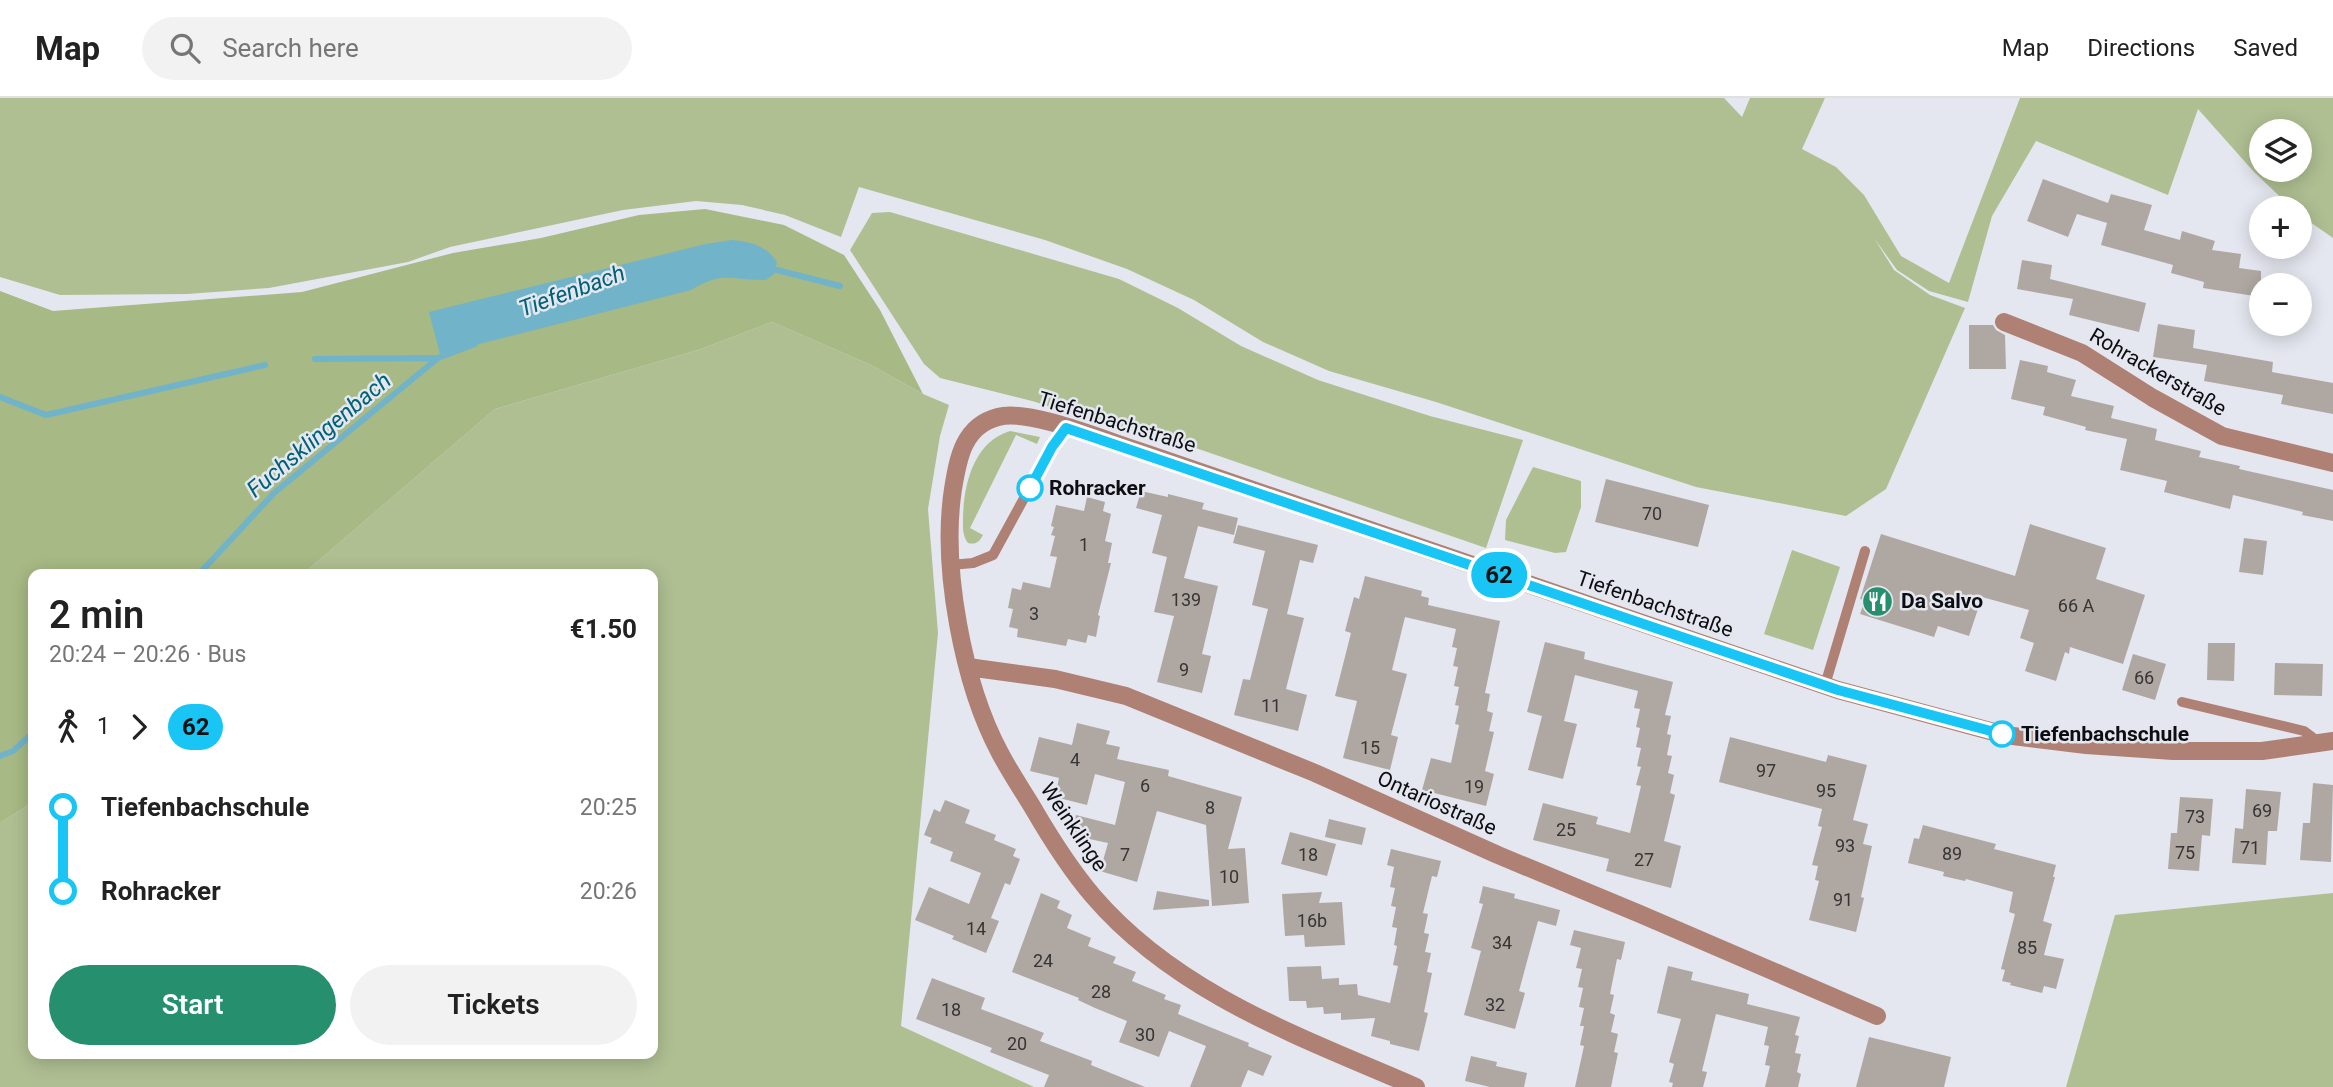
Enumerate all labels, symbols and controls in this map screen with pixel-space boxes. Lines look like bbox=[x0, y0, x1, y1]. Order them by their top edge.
search box bbox=[142, 17, 632, 80]
text: Map bbox=[35, 29, 100, 68]
icon: search bbox=[166, 29, 204, 67]
text: Search here bbox=[222, 33, 359, 63]
text: Map bbox=[2002, 34, 2049, 62]
text: Directions bbox=[2087, 34, 2195, 62]
text: Saved bbox=[2233, 34, 2298, 62]
map controls bbox=[2249, 119, 2312, 336]
button: layers bbox=[2249, 119, 2312, 182]
button: + bbox=[2249, 196, 2312, 259]
water label: Tiefenbach bbox=[515, 259, 629, 323]
button: − bbox=[2249, 273, 2312, 336]
street label: Rohrackerstraße bbox=[2085, 323, 2231, 421]
water label: Fuchsklingenbach bbox=[242, 367, 396, 503]
street label: Tiefenbachstraße bbox=[1035, 387, 1199, 457]
marker: Rohracker bbox=[1017, 475, 1043, 501]
place label: Rohracker bbox=[1049, 476, 1146, 500]
house number: 70 bbox=[1642, 503, 1662, 524]
house number: 1 bbox=[1079, 534, 1089, 555]
line badge: 62 bbox=[1468, 552, 1530, 598]
text: 62 bbox=[1485, 561, 1513, 589]
street label: Tiefenbachstraße bbox=[1574, 566, 1736, 642]
restaurant icon: Da Salvo bbox=[1861, 584, 1895, 618]
house number: 139 bbox=[1171, 589, 1201, 610]
place label: Da Salvo bbox=[1901, 589, 1983, 613]
text: 2 min bbox=[49, 593, 144, 637]
house number: 66 A bbox=[2058, 595, 2094, 616]
house number: 3 bbox=[1029, 603, 1039, 624]
text: €1.50 bbox=[570, 614, 637, 644]
text: 20:24 – 20:26 · Bus bbox=[49, 641, 246, 668]
house number: 9 bbox=[1179, 659, 1189, 680]
house number: 66 bbox=[2134, 667, 2154, 688]
house number: 11 bbox=[1261, 695, 1281, 716]
icon: walk bbox=[49, 708, 87, 746]
icon: forward bbox=[120, 708, 158, 746]
text: 1 bbox=[97, 713, 110, 740]
text: 62 bbox=[182, 713, 209, 741]
marker: Tiefenbachschule bbox=[1989, 721, 2015, 747]
place label: Tiefenbachschule bbox=[2021, 722, 2189, 746]
house number: 15 bbox=[1360, 737, 1380, 758]
house number: 4 bbox=[1070, 749, 1080, 770]
house number: 97 bbox=[1756, 760, 1776, 781]
street label: Ontariostraße bbox=[1374, 766, 1500, 840]
house number: 6 bbox=[1140, 775, 1150, 796]
house number: 19 bbox=[1464, 776, 1484, 797]
street label: Weinklinge bbox=[1036, 778, 1112, 876]
house number: 95 bbox=[1816, 780, 1836, 801]
text: Tiefenbachschule bbox=[101, 792, 309, 822]
text: 20:25 bbox=[580, 794, 637, 821]
house number: 8 bbox=[1205, 797, 1215, 818]
house number: 69 bbox=[2252, 800, 2272, 821]
house number: 73 bbox=[2185, 806, 2205, 827]
house number: 25 bbox=[1556, 819, 1576, 840]
house number: 93 bbox=[1835, 835, 1855, 856]
house number: 71 bbox=[2240, 837, 2260, 858]
house number: 75 bbox=[2175, 842, 2195, 863]
house number: 89 bbox=[1942, 843, 1962, 864]
house number: 7 bbox=[1120, 844, 1130, 865]
house number: 18 bbox=[1298, 844, 1318, 865]
house number: 27 bbox=[1634, 849, 1654, 870]
house number: 10 bbox=[1219, 866, 1239, 887]
text: Rohracker bbox=[101, 876, 221, 906]
text: 20:26 bbox=[580, 878, 637, 905]
house number: 91 bbox=[1833, 889, 1853, 910]
house number: 16b bbox=[1297, 910, 1327, 931]
house number: 14 bbox=[966, 918, 986, 939]
house number: 34 bbox=[1492, 932, 1512, 953]
house number: 85 bbox=[2017, 937, 2037, 958]
house number: 24 bbox=[1033, 950, 1053, 971]
button: Start bbox=[49, 965, 336, 1045]
button: Tickets bbox=[350, 965, 637, 1045]
house number: 28 bbox=[1091, 981, 1111, 1002]
house number: 32 bbox=[1485, 994, 1505, 1015]
house number: 18 bbox=[941, 999, 961, 1020]
house number: 30 bbox=[1135, 1024, 1155, 1045]
house number: 20 bbox=[1007, 1033, 1027, 1054]

